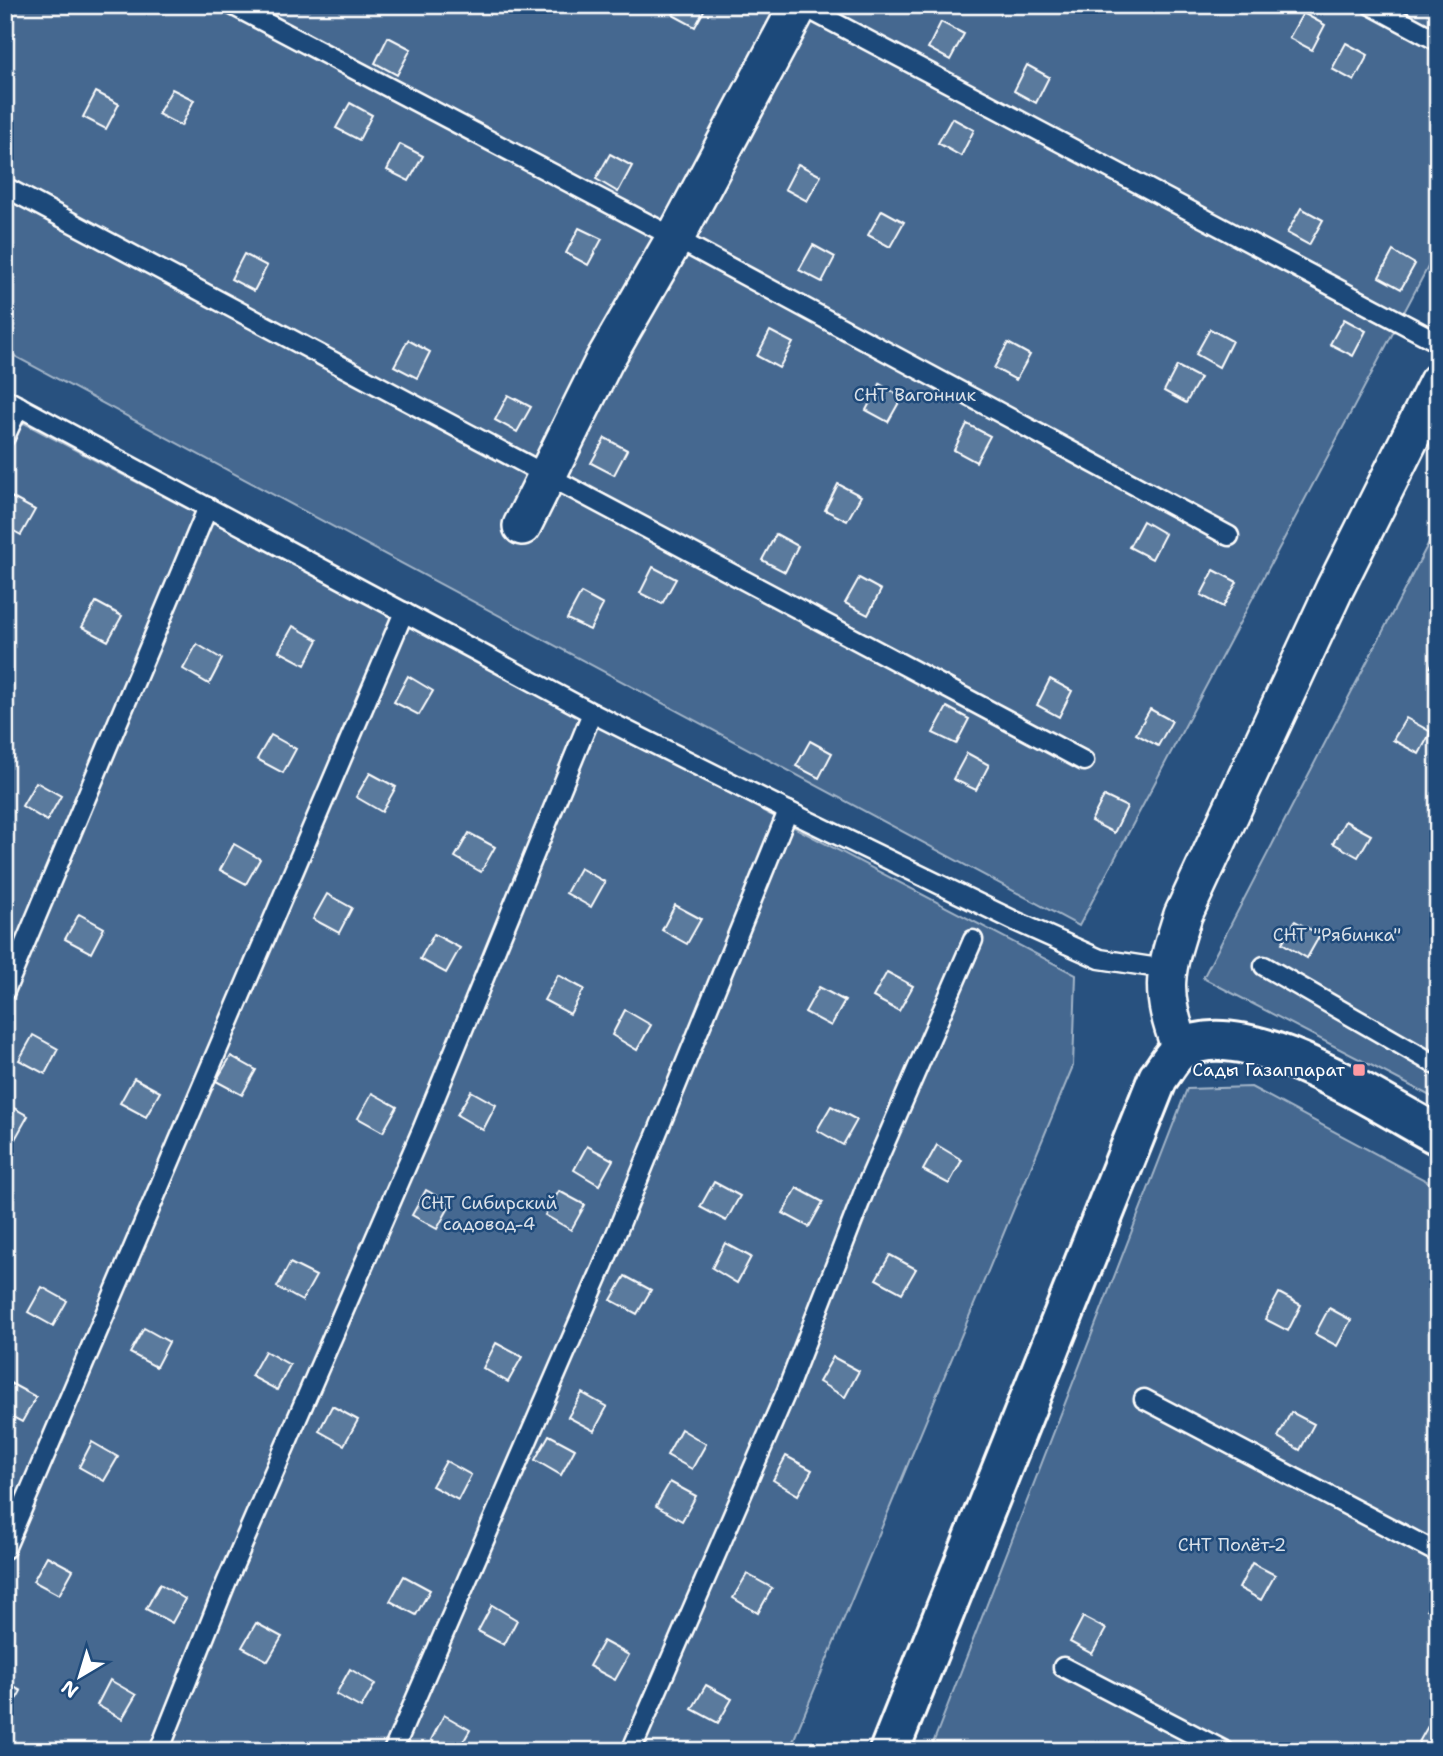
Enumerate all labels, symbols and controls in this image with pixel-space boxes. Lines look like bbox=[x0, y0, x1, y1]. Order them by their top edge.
park label: СНТ Вагонник bbox=[854, 383, 977, 407]
park label: СНТ "Рябинка" bbox=[1273, 923, 1401, 947]
place label: Сады Газаппарат bbox=[1192, 1058, 1346, 1082]
marker: Сады Газаппарат bbox=[1351, 1062, 1367, 1078]
park label: СНТ Сибирский садовод-4 bbox=[421, 1191, 558, 1236]
park label: СНТ Полёт-2 bbox=[1178, 1533, 1286, 1557]
north arrow bbox=[46, 1640, 116, 1710]
text: N bbox=[56, 1675, 83, 1703]

